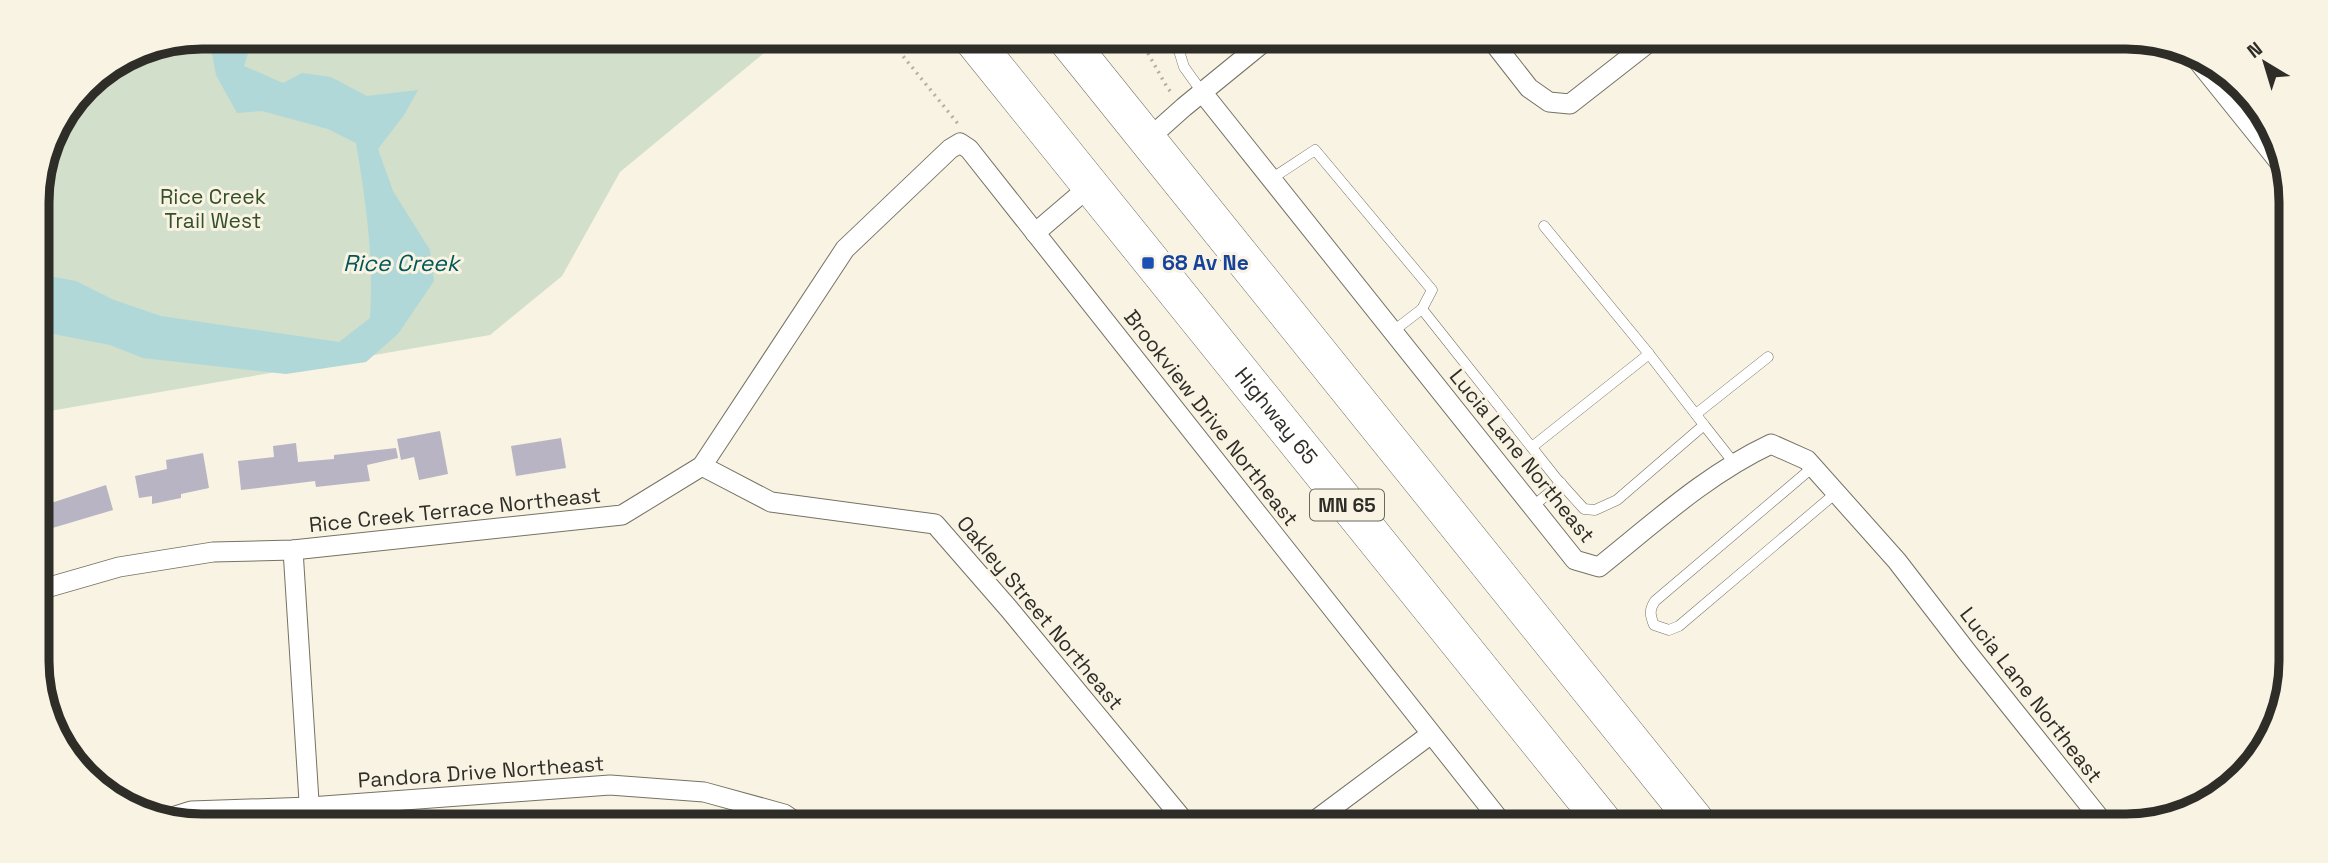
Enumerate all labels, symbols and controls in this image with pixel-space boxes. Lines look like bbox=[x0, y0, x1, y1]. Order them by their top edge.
north arrow bbox=[2230, 28, 2300, 98]
text: N bbox=[2242, 36, 2268, 64]
park label: Rice Creek Trail West bbox=[160, 183, 266, 234]
water label: Rice Creek bbox=[343, 248, 462, 278]
place label: 68 Av Ne bbox=[1162, 249, 1249, 276]
marker: 68 Av Ne bbox=[1140, 255, 1156, 271]
street label: Brookview Drive Northeast bbox=[1118, 304, 1304, 531]
street label: Highway 65 bbox=[1229, 362, 1324, 470]
street label: Lucia Lane Northeast bbox=[1444, 363, 1601, 548]
street label: Rice Creek Terrace Northeast bbox=[308, 481, 602, 538]
road number: MN 65 bbox=[1310, 490, 1384, 520]
street label: Oakley Street Northeast bbox=[951, 510, 1130, 715]
street label: Lucia Lane Northeast bbox=[1954, 601, 2109, 788]
street label: Pandora Drive Northeast bbox=[357, 749, 605, 794]

